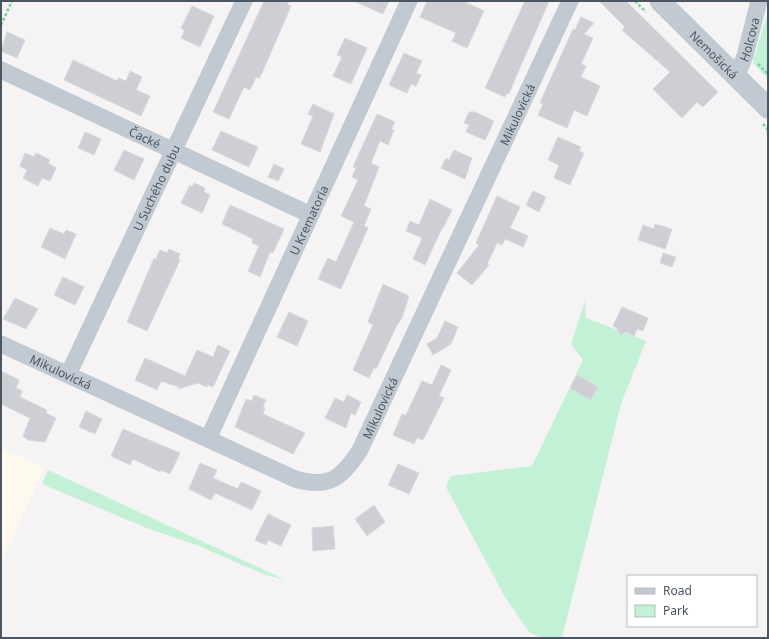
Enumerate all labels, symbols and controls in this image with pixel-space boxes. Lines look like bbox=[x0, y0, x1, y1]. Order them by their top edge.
street label: Holcova bbox=[735, 16, 763, 64]
street label: Nemošická bbox=[686, 27, 742, 82]
street label: Mikulovická bbox=[495, 81, 539, 148]
street label: Čacké bbox=[126, 123, 164, 152]
street label: U Suchého dubu bbox=[129, 142, 184, 234]
street label: U Krematoria bbox=[285, 182, 332, 258]
street label: Mikulovická bbox=[27, 350, 95, 393]
street label: Mikulovická bbox=[358, 374, 401, 441]
legend bbox=[627, 575, 757, 627]
text: Road bbox=[663, 582, 692, 599]
text: Park bbox=[663, 602, 689, 619]

